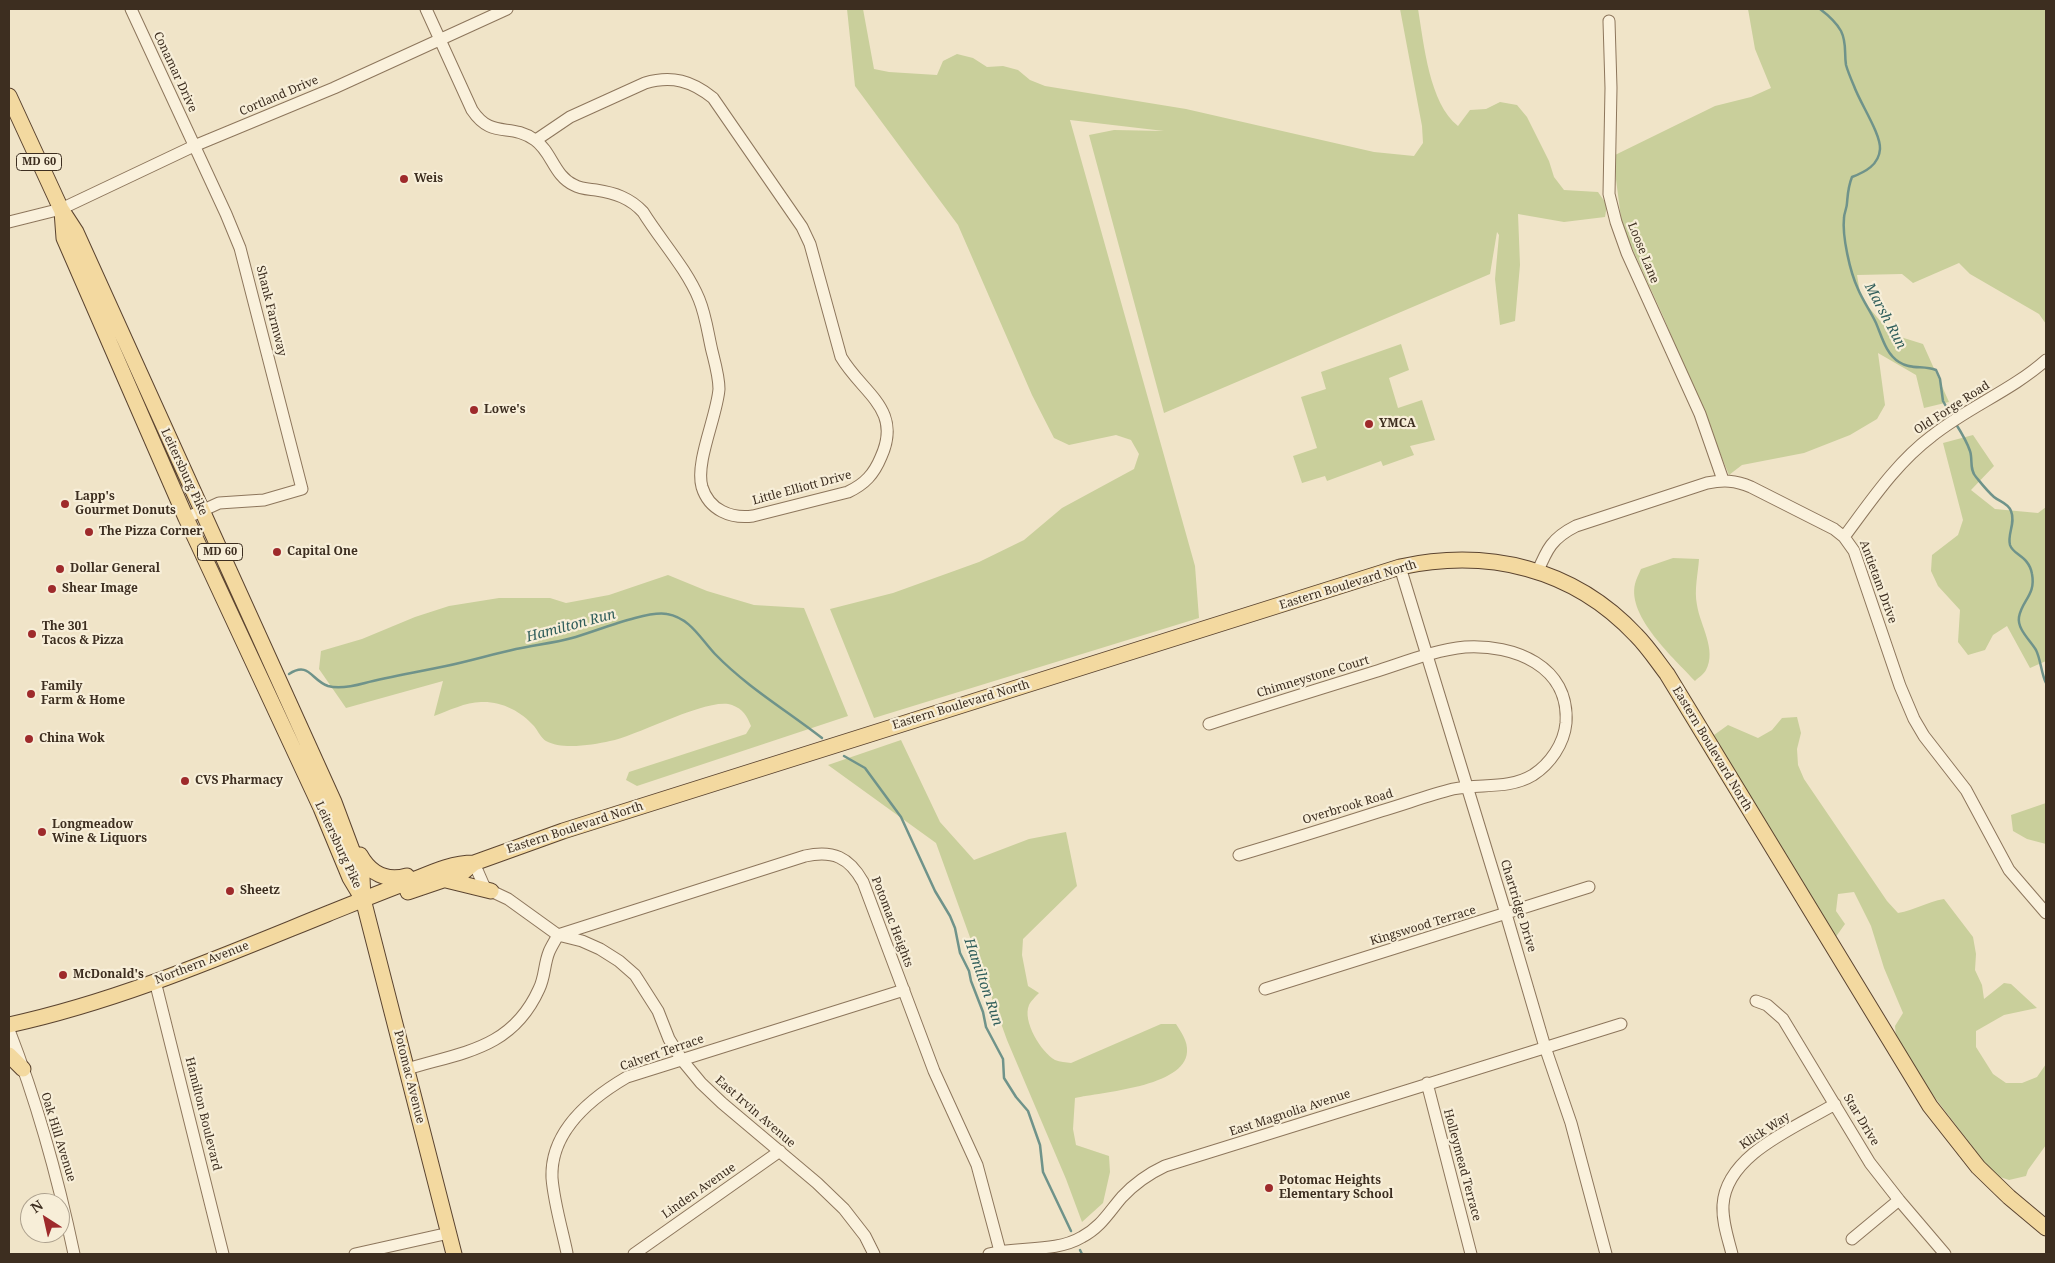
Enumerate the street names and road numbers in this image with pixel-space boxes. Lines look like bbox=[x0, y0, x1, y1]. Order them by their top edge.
street label: Conamar Drive bbox=[150, 29, 200, 115]
street label: Cortland Drive bbox=[237, 73, 321, 119]
road number: MD 60 bbox=[16, 154, 62, 170]
street label: Loose Lane bbox=[1624, 220, 1662, 286]
street label: Shank Farmway bbox=[253, 264, 289, 358]
street label: Old Forge Road bbox=[1912, 378, 1992, 438]
street label: Leitersburg Pike bbox=[158, 426, 210, 518]
street label: Little Elliott Drive bbox=[751, 468, 853, 508]
street label: Antietam Drive bbox=[1856, 538, 1900, 626]
road number: MD 60 bbox=[198, 544, 242, 560]
street label: Eastern Boulevard North bbox=[1278, 557, 1418, 613]
street label: Chimneystone Court bbox=[1255, 653, 1371, 701]
street label: Eastern Boulevard North bbox=[891, 677, 1031, 733]
street label: Eastern Boulevard North bbox=[1669, 684, 1755, 814]
street label: Overbrook Road bbox=[1301, 786, 1395, 828]
street label: Leitersburg Pike bbox=[312, 799, 364, 891]
street label: Eastern Boulevard North bbox=[505, 799, 645, 857]
street label: Chartridge Drive bbox=[1497, 858, 1539, 954]
street label: Potomac Heights bbox=[868, 875, 916, 969]
street label: Kingswood Terrace bbox=[1368, 903, 1478, 949]
street label: Northern Avenue bbox=[153, 938, 251, 988]
street label: Potomac Avenue bbox=[390, 1029, 428, 1125]
street label: Calvert Terrace bbox=[618, 1032, 706, 1074]
street label: Hamilton Boulevard bbox=[182, 1056, 224, 1172]
street label: East Irvin Avenue bbox=[712, 1073, 798, 1151]
street label: East Magnolia Avenue bbox=[1228, 1087, 1352, 1139]
street label: Oak Hill Avenue bbox=[38, 1091, 78, 1183]
street label: Star Drive bbox=[1840, 1091, 1882, 1149]
street label: Holleymead Terrace bbox=[1440, 1107, 1484, 1223]
street label: Klick Way bbox=[1737, 1109, 1793, 1153]
street label: Linden Avenue bbox=[659, 1160, 739, 1222]

